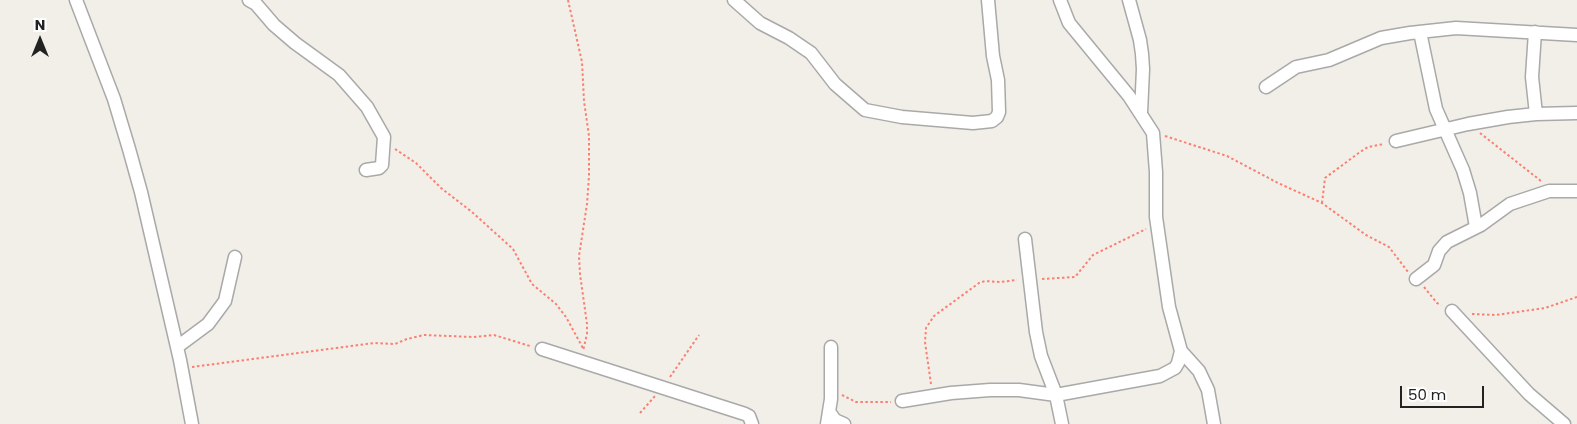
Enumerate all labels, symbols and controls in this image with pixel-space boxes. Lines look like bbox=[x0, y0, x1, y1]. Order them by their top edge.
north arrow bbox=[15, 15, 65, 65]
text: N bbox=[35, 15, 45, 35]
scale bar bbox=[1402, 376, 1486, 408]
text: 50 m bbox=[1408, 384, 1446, 405]

